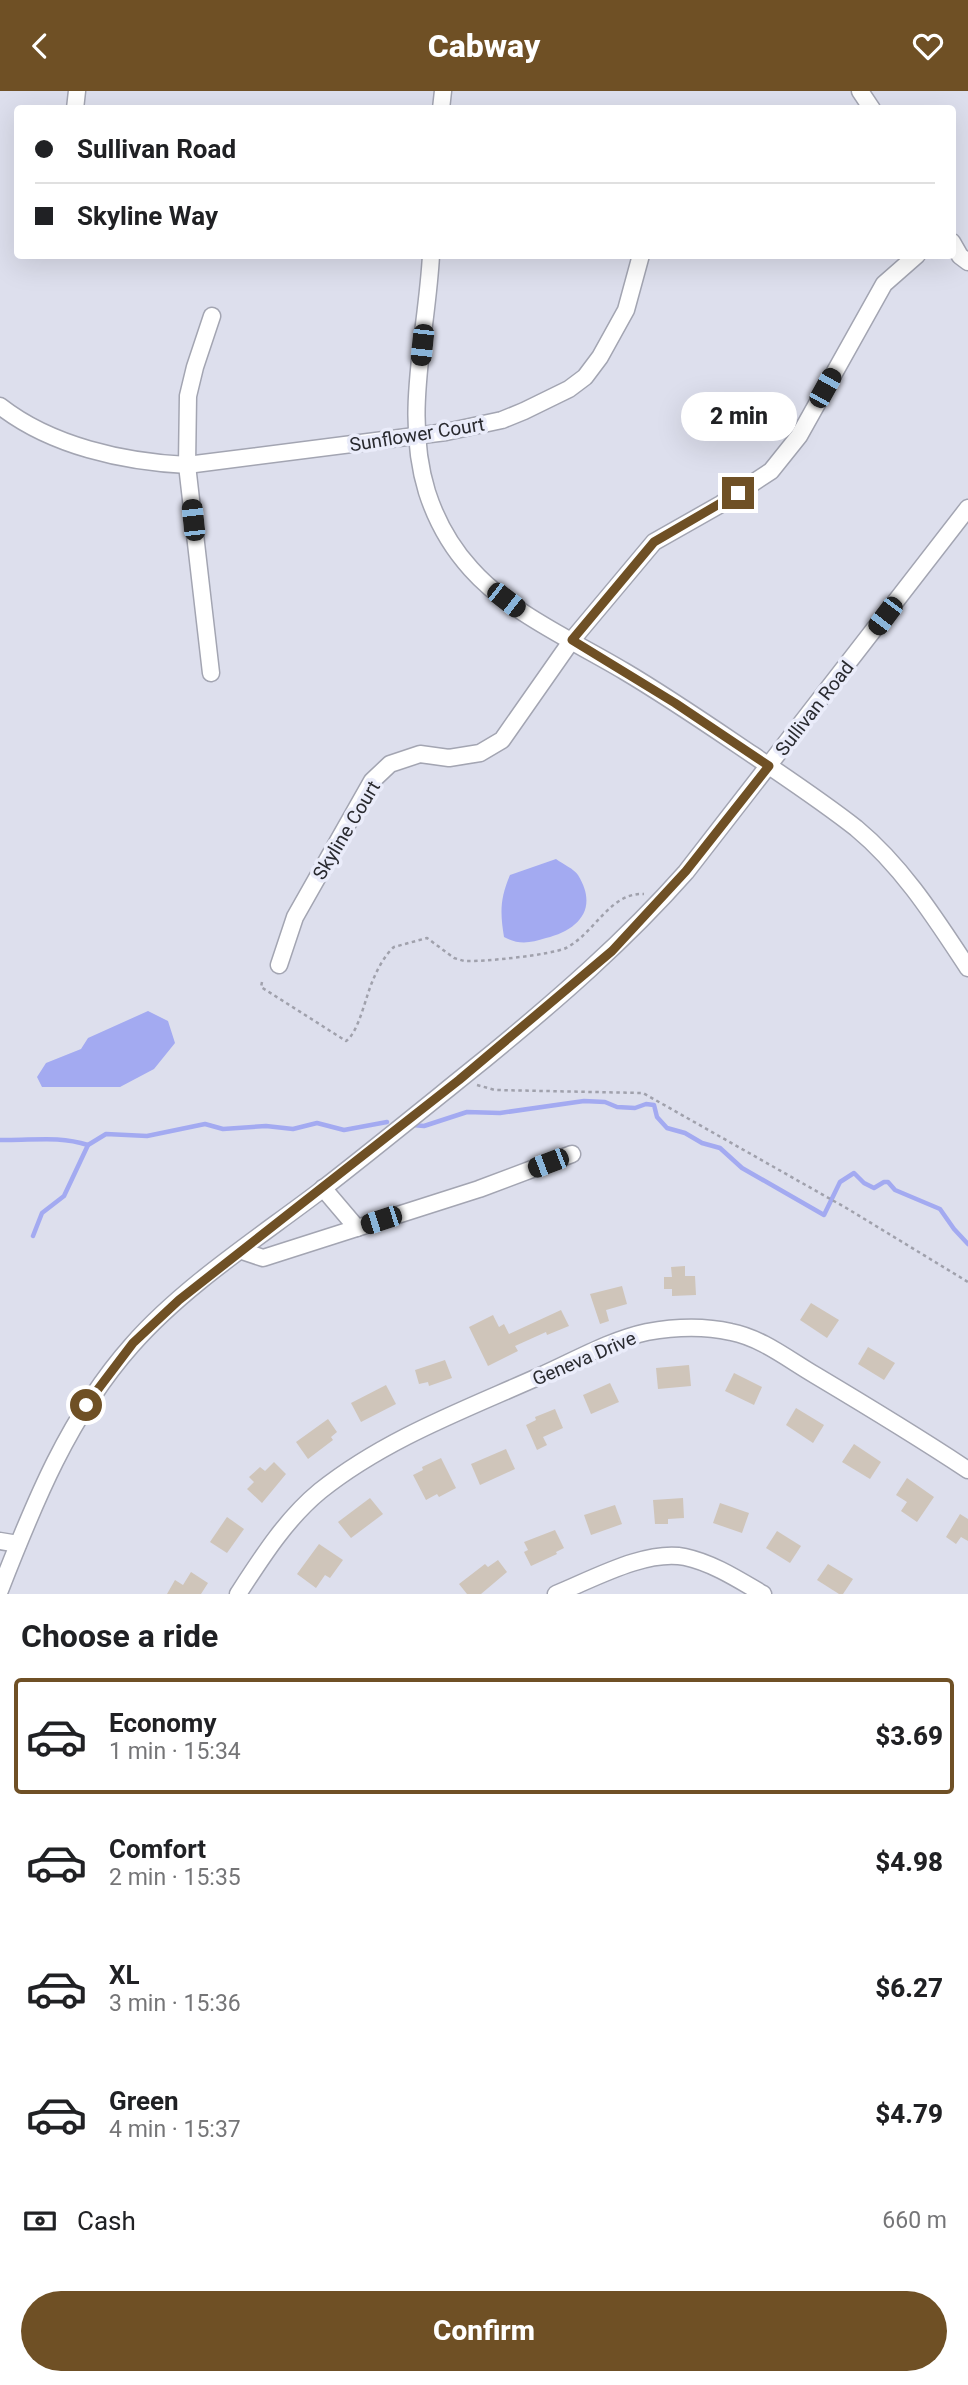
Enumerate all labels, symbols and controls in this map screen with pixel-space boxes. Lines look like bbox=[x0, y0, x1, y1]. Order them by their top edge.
icon: back bbox=[21, 27, 59, 65]
text: Cabway bbox=[428, 27, 540, 65]
icon: heart bbox=[909, 27, 947, 65]
text: Sullivan Road bbox=[77, 134, 236, 164]
text: Skyline Way bbox=[77, 201, 218, 231]
car bbox=[410, 323, 435, 367]
car bbox=[806, 365, 845, 411]
callout: 2 min bbox=[680, 391, 796, 441]
text: 2 min bbox=[710, 403, 768, 430]
street label: Sunflower Court bbox=[348, 412, 486, 457]
route end bbox=[722, 477, 754, 509]
car bbox=[181, 498, 206, 542]
car bbox=[483, 579, 530, 621]
car bbox=[864, 593, 907, 639]
street label: Sullivan Road bbox=[770, 656, 858, 760]
street label: Skyline Court bbox=[308, 777, 385, 884]
car bbox=[525, 1146, 572, 1180]
car bbox=[358, 1204, 405, 1236]
street label: Geneva Drive bbox=[529, 1326, 639, 1391]
route start bbox=[70, 1389, 102, 1421]
text: Choose a ride bbox=[21, 1617, 218, 1655]
icon: car bbox=[25, 1705, 88, 1768]
text: Economy bbox=[109, 1708, 216, 1738]
text: $3.69 bbox=[875, 1721, 943, 1751]
text: 1 min · 15:34 bbox=[109, 1738, 241, 1765]
icon: car bbox=[25, 1831, 88, 1894]
text: Comfort bbox=[109, 1834, 206, 1864]
text: $4.98 bbox=[875, 1847, 943, 1877]
text: 2 min · 15:35 bbox=[109, 1864, 241, 1891]
icon: car bbox=[25, 1957, 88, 2020]
text: XL bbox=[109, 1960, 140, 1990]
text: $6.27 bbox=[875, 1973, 943, 2003]
text: 3 min · 15:36 bbox=[109, 1990, 241, 2017]
icon: car bbox=[25, 2083, 88, 2146]
text: Green bbox=[109, 2086, 179, 2116]
text: $4.79 bbox=[875, 2099, 943, 2129]
text: 4 min · 15:37 bbox=[109, 2116, 241, 2143]
icon: cash bbox=[21, 2202, 59, 2240]
text: Cash bbox=[77, 2206, 136, 2236]
text: 660 m bbox=[882, 2207, 947, 2234]
button: Confirm bbox=[21, 2291, 947, 2371]

